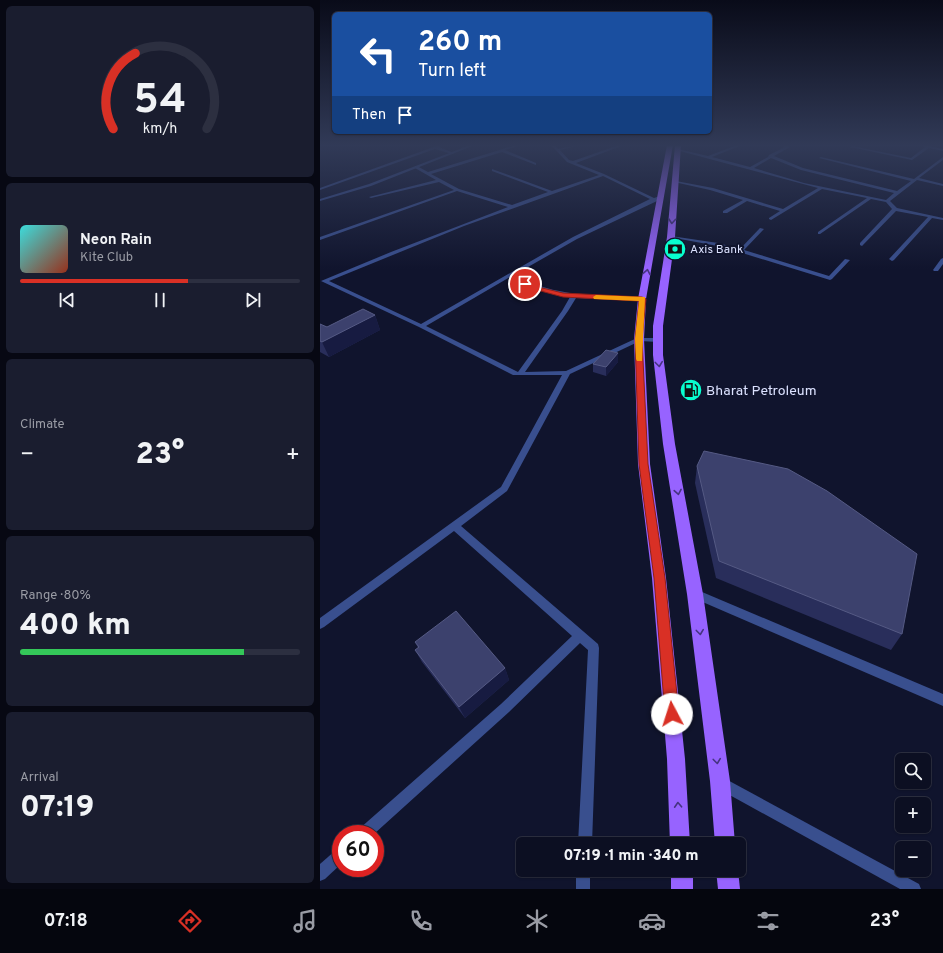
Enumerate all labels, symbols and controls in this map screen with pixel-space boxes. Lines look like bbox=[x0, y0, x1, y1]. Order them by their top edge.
text: 260 m bbox=[418, 25, 502, 61]
icon: left bbox=[352, 28, 404, 80]
text: Turn left bbox=[418, 60, 486, 83]
text: 54 bbox=[134, 75, 186, 128]
icon: arrive bbox=[394, 104, 416, 126]
text: Then bbox=[352, 106, 386, 125]
text: km/h bbox=[143, 120, 177, 138]
one-way arrow bbox=[668, 218, 677, 224]
text: Neon Rain bbox=[80, 231, 152, 250]
bank icon: Axis Bank bbox=[662, 236, 688, 262]
place label: Axis Bank bbox=[690, 242, 743, 258]
text: Kite Club bbox=[80, 250, 133, 266]
pin bbox=[508, 267, 542, 301]
one-way arrow bbox=[643, 269, 651, 275]
icon: arrive bbox=[514, 273, 536, 295]
icon: previous bbox=[56, 289, 78, 311]
icon: pause bbox=[149, 289, 171, 311]
icon: next bbox=[242, 289, 264, 311]
one-way arrow bbox=[654, 361, 663, 367]
fuel station icon: Bharat Petroleum bbox=[678, 377, 704, 403]
place label: Bharat Petroleum bbox=[706, 383, 817, 400]
text: Climate bbox=[20, 417, 65, 433]
text: 23° bbox=[136, 437, 184, 474]
text: − bbox=[20, 442, 34, 469]
text: + bbox=[286, 442, 300, 469]
one-way arrow bbox=[673, 489, 681, 495]
text: Range · 80% bbox=[20, 588, 91, 604]
text: 400 km bbox=[20, 608, 131, 645]
one-way arrow bbox=[695, 629, 704, 636]
position arrow bbox=[651, 693, 693, 735]
map controls bbox=[895, 753, 931, 877]
button: search bbox=[895, 753, 931, 789]
one-way arrow bbox=[712, 758, 721, 764]
text: Arrival bbox=[20, 770, 59, 786]
text: 07:19 bbox=[20, 790, 94, 827]
button: + bbox=[895, 797, 931, 833]
one-way arrow bbox=[674, 802, 683, 808]
speed limit sign: 60 bbox=[332, 825, 384, 877]
button: − bbox=[895, 841, 931, 877]
text: 07:19 · 1 min · 340 m bbox=[564, 847, 698, 866]
icon: directions bbox=[176, 907, 204, 935]
icon: music bbox=[291, 907, 319, 935]
icon: phone bbox=[407, 907, 435, 935]
icon: climate bbox=[523, 907, 551, 935]
icon: car bbox=[638, 907, 666, 935]
icon: filters bbox=[754, 907, 782, 935]
text: 07:18 bbox=[44, 910, 88, 933]
text: 23° bbox=[870, 910, 899, 933]

